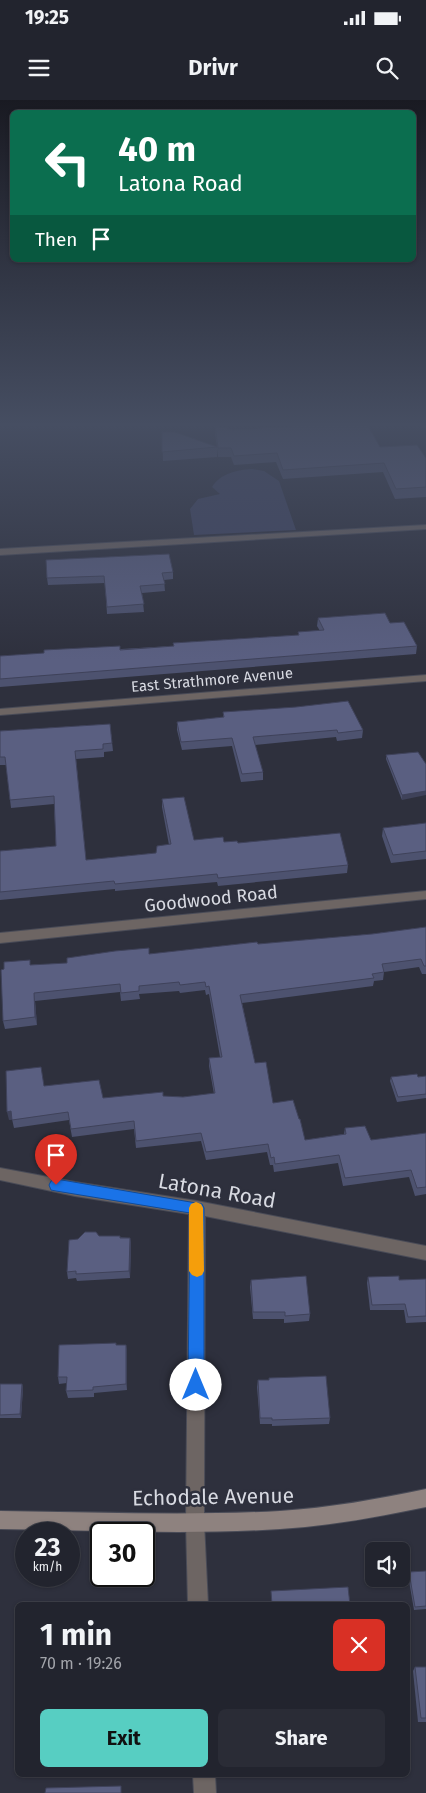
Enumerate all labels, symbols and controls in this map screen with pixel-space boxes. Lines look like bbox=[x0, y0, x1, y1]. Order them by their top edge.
text: 19:25 bbox=[25, 6, 69, 29]
icon: menu bbox=[25, 54, 53, 82]
text: Drivr bbox=[188, 54, 238, 81]
icon: search bbox=[373, 54, 401, 82]
text: 40 m bbox=[118, 128, 196, 170]
icon: left bbox=[35, 130, 100, 195]
text: Latona Road bbox=[118, 170, 243, 197]
icon: arrive bbox=[87, 225, 115, 253]
text: Then bbox=[35, 228, 77, 251]
street label: East Strathmore Avenue bbox=[130, 664, 294, 696]
street label: Goodwood Road bbox=[143, 881, 279, 917]
pin bbox=[35, 1134, 77, 1185]
icon: arrive bbox=[42, 1141, 70, 1169]
street label: Latona Road bbox=[156, 1168, 278, 1214]
position arrow bbox=[169, 1358, 221, 1410]
street label: Echodale Avenue bbox=[132, 1483, 294, 1511]
speed limit sign: 30 bbox=[90, 1522, 155, 1587]
text: 23 bbox=[35, 1533, 60, 1563]
map controls bbox=[365, 1542, 410, 1587]
button: sound bbox=[365, 1542, 410, 1587]
text: km/h bbox=[33, 1560, 62, 1574]
text: 1 min bbox=[40, 1617, 112, 1653]
button: close bbox=[333, 1619, 385, 1671]
text: 70 m · 19:26 bbox=[40, 1654, 122, 1673]
button: Exit bbox=[40, 1709, 208, 1767]
button: Share bbox=[218, 1709, 385, 1767]

